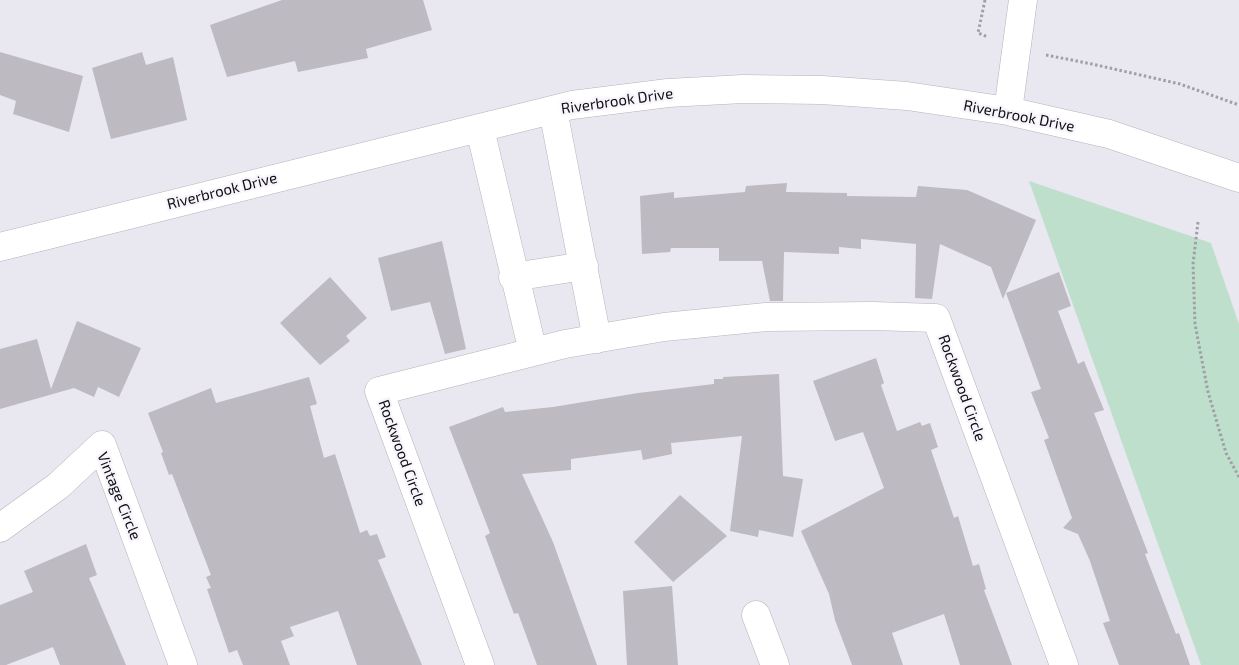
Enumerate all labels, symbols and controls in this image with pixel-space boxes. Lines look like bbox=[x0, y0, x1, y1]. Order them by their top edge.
street label: Riverbrook Drive bbox=[560, 84, 674, 118]
street label: Riverbrook Drive bbox=[962, 96, 1076, 136]
street label: Riverbrook Drive bbox=[165, 169, 279, 213]
street label: Rockwood Circle bbox=[934, 332, 990, 444]
street label: Rockwood Circle bbox=[374, 397, 430, 509]
street label: Vintage Circle bbox=[93, 449, 145, 543]

